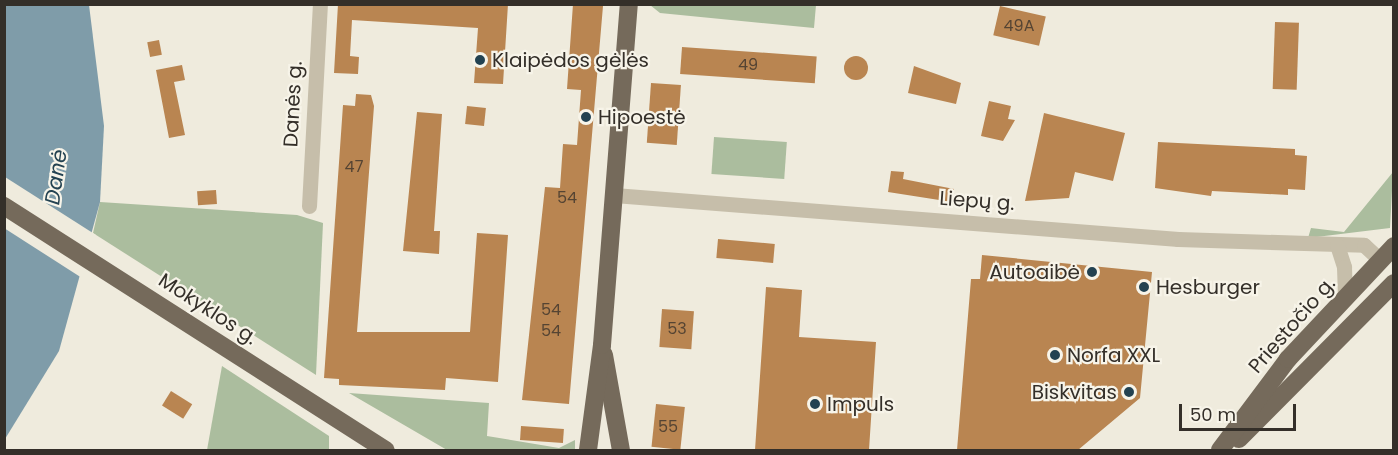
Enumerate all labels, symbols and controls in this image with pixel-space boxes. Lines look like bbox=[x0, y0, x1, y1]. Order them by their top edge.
house number: 49A bbox=[1004, 16, 1034, 36]
place label: Klaipėdos gėlės bbox=[492, 48, 649, 72]
marker: Klaipėdos gėlės bbox=[473, 53, 487, 67]
house number: 49 bbox=[738, 55, 758, 75]
street label: Danės g. bbox=[279, 60, 307, 148]
place label: Hipoestė bbox=[598, 105, 686, 129]
marker: Hipoestė bbox=[579, 110, 593, 124]
water label: Danė bbox=[40, 148, 72, 206]
house number: 47 bbox=[345, 157, 363, 177]
street label: Liepų g. bbox=[939, 186, 1015, 216]
house number: 54 bbox=[557, 188, 577, 208]
place label: Autoaibė bbox=[989, 260, 1080, 284]
marker: Autoaibė bbox=[1085, 265, 1099, 279]
street label: Mokyklos g. bbox=[154, 268, 262, 350]
street label: Priestočio g. bbox=[1244, 272, 1340, 378]
place label: Hesburger bbox=[1156, 275, 1260, 299]
marker: Hesburger bbox=[1137, 280, 1151, 294]
house number: 54 bbox=[541, 300, 561, 320]
house number: 53 bbox=[667, 319, 687, 339]
house number: 54 bbox=[541, 321, 561, 341]
place label: Norfa XXL bbox=[1067, 343, 1160, 367]
marker: Norfa XXL bbox=[1048, 348, 1062, 362]
place label: Biskvitas bbox=[1032, 380, 1117, 404]
marker: Biskvitas bbox=[1122, 385, 1136, 399]
place label: Impuls bbox=[827, 392, 894, 416]
scale bar bbox=[1182, 392, 1299, 430]
marker: Impuls bbox=[808, 397, 822, 411]
text: 50 m bbox=[1190, 402, 1236, 427]
house number: 55 bbox=[658, 417, 678, 437]

